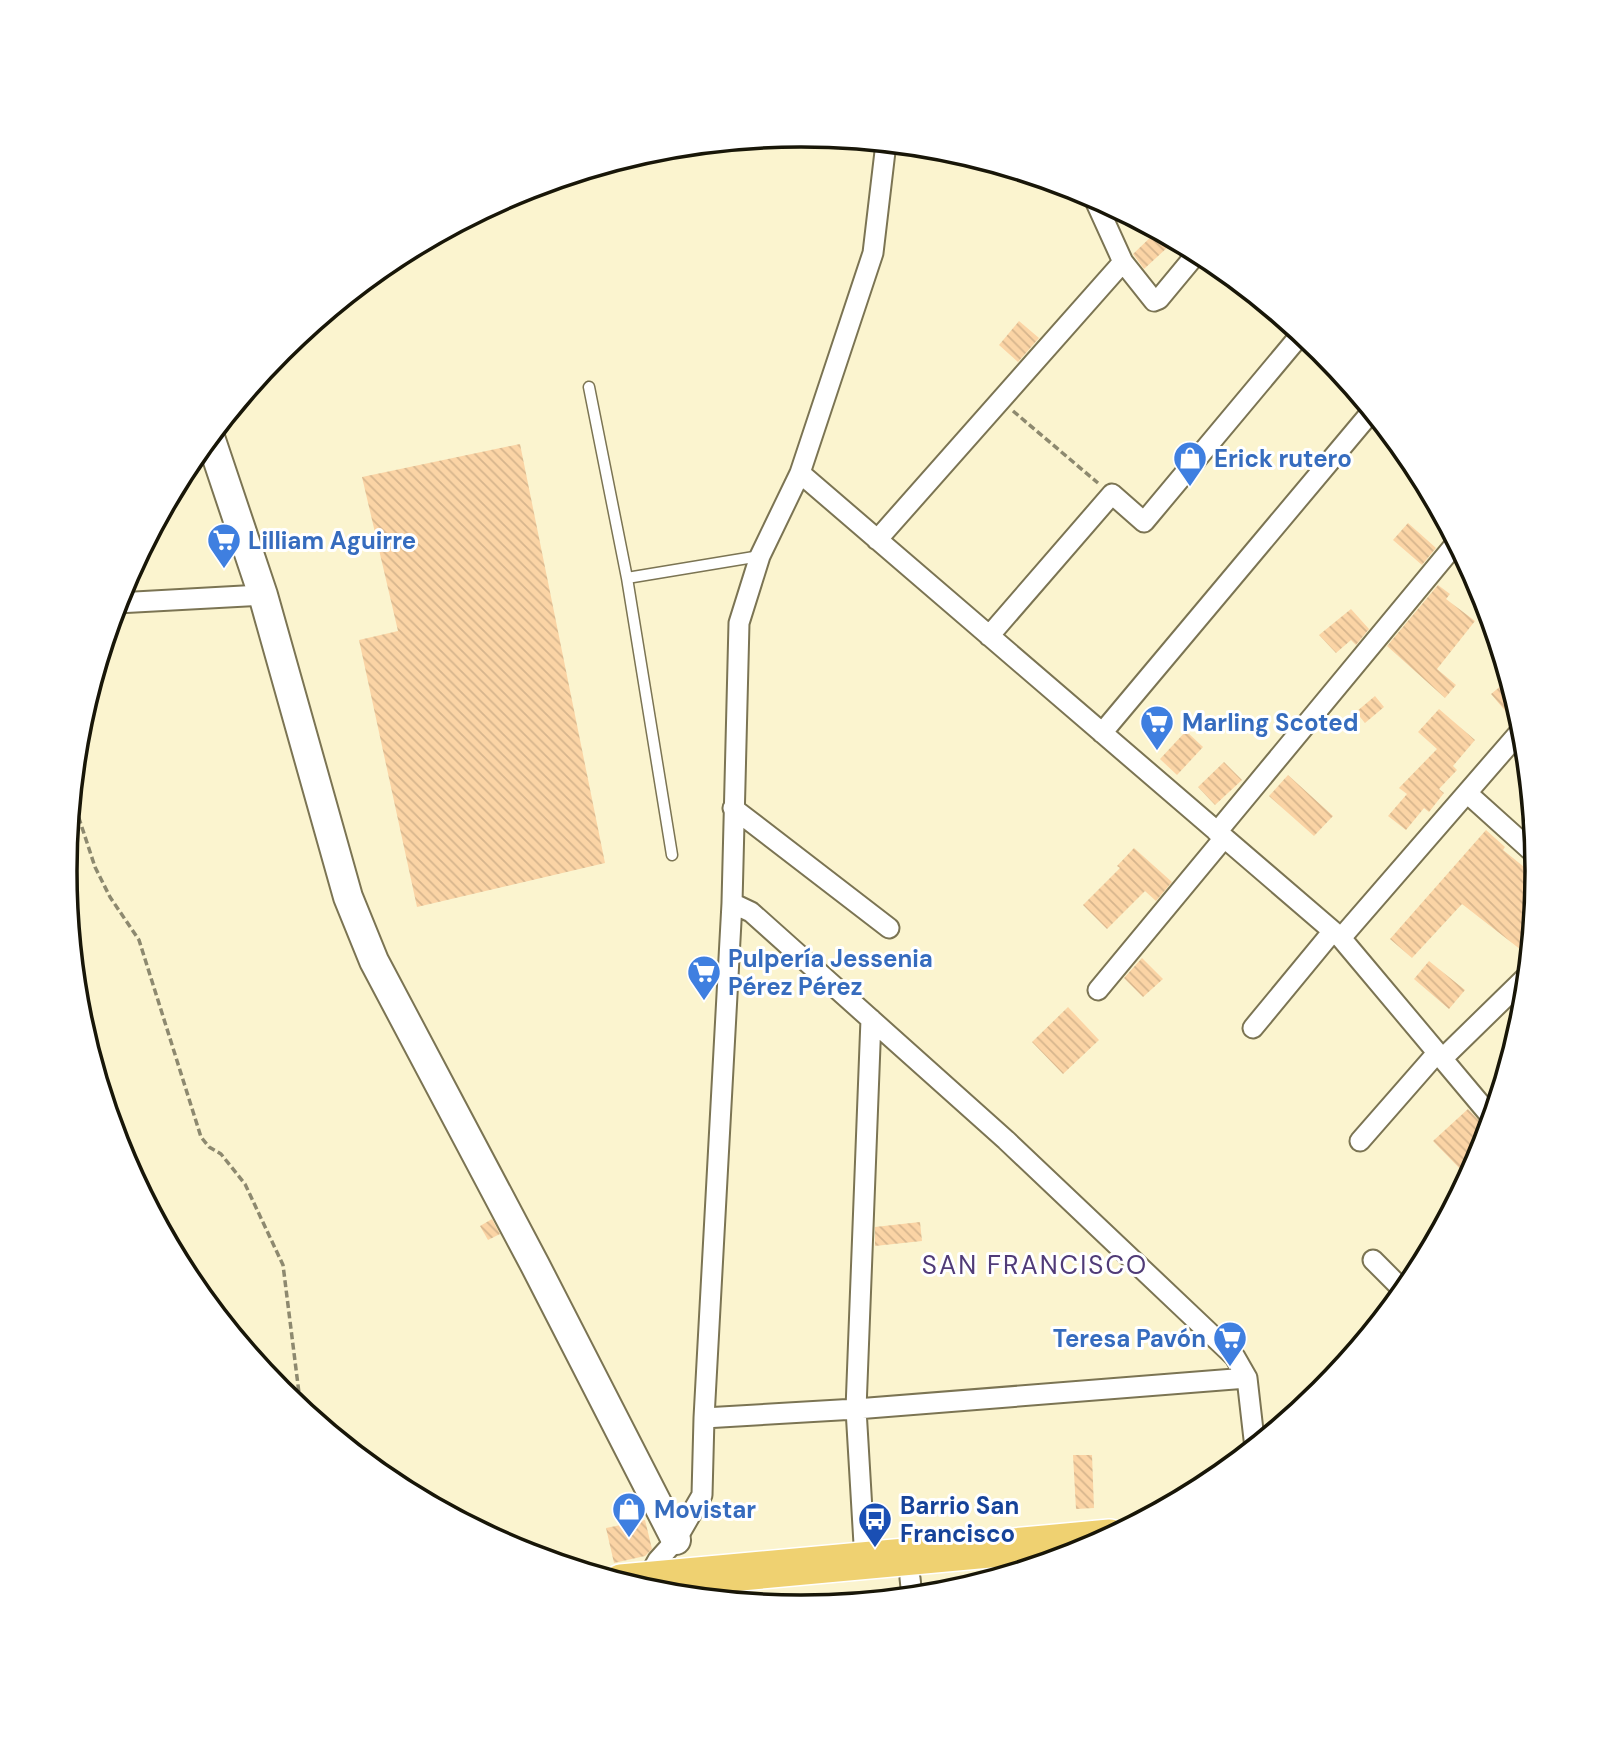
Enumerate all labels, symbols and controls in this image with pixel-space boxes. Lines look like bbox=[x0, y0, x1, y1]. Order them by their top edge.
shop icon: Erick rutero bbox=[1171, 439, 1209, 488]
place label: Erick rutero bbox=[1214, 443, 1352, 474]
supermarket icon: Lilliam Aguirre bbox=[205, 521, 243, 570]
place label: Lilliam Aguirre bbox=[248, 525, 416, 556]
supermarket icon: Marling Scoted bbox=[1138, 703, 1176, 752]
place label: Marling Scoted bbox=[1182, 707, 1358, 738]
place label: Pulpería Jessenia Pérez Pérez bbox=[728, 943, 933, 1002]
supermarket icon: Pulpería Jessenia Pérez Pérez bbox=[685, 953, 723, 1002]
district label: SAN FRANCISCO bbox=[922, 1248, 1148, 1282]
supermarket icon: Teresa Pavón bbox=[1211, 1319, 1249, 1368]
place label: Teresa Pavón bbox=[1053, 1323, 1206, 1354]
shop icon: Movistar bbox=[610, 1490, 648, 1539]
place label: Barrio San Francisco bbox=[900, 1490, 1019, 1549]
place label: Movistar bbox=[654, 1494, 756, 1525]
bus stop icon: Barrio San Francisco bbox=[856, 1500, 894, 1549]

